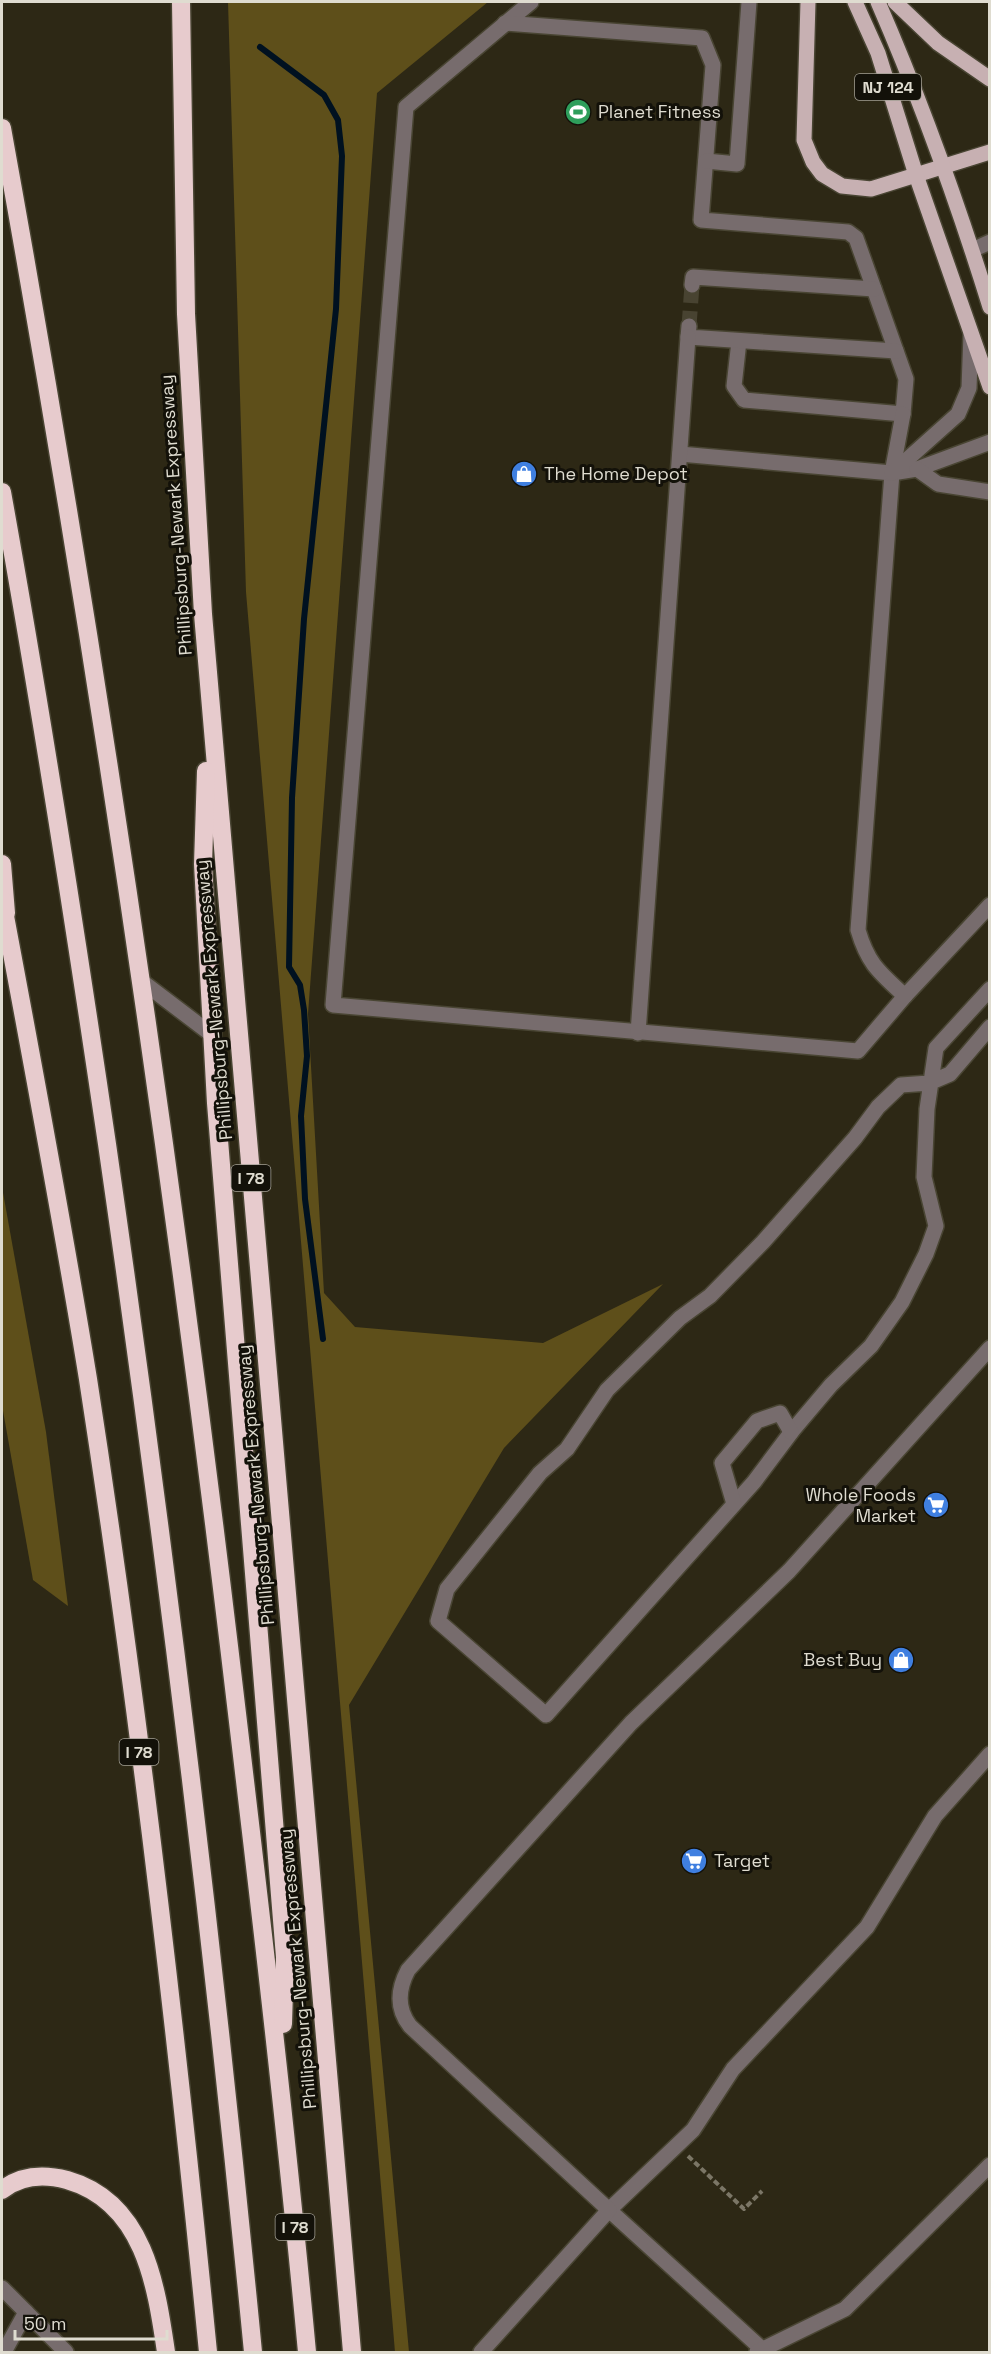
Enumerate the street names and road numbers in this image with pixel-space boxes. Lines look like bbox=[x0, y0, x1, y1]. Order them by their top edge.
road number: NJ 124 bbox=[855, 74, 921, 100]
street label: Phillipsburg-Newark Expressway bbox=[154, 374, 197, 656]
street label: Phillipsburg-Newark Expressway bbox=[190, 859, 237, 1141]
road number: I 78 bbox=[232, 1165, 270, 1191]
street label: Phillipsburg-Newark Expressway bbox=[232, 1344, 279, 1626]
road number: I 78 bbox=[120, 1739, 158, 1765]
street label: Phillipsburg-Newark Expressway bbox=[274, 1828, 321, 2110]
road number: I 78 bbox=[276, 2214, 314, 2240]

